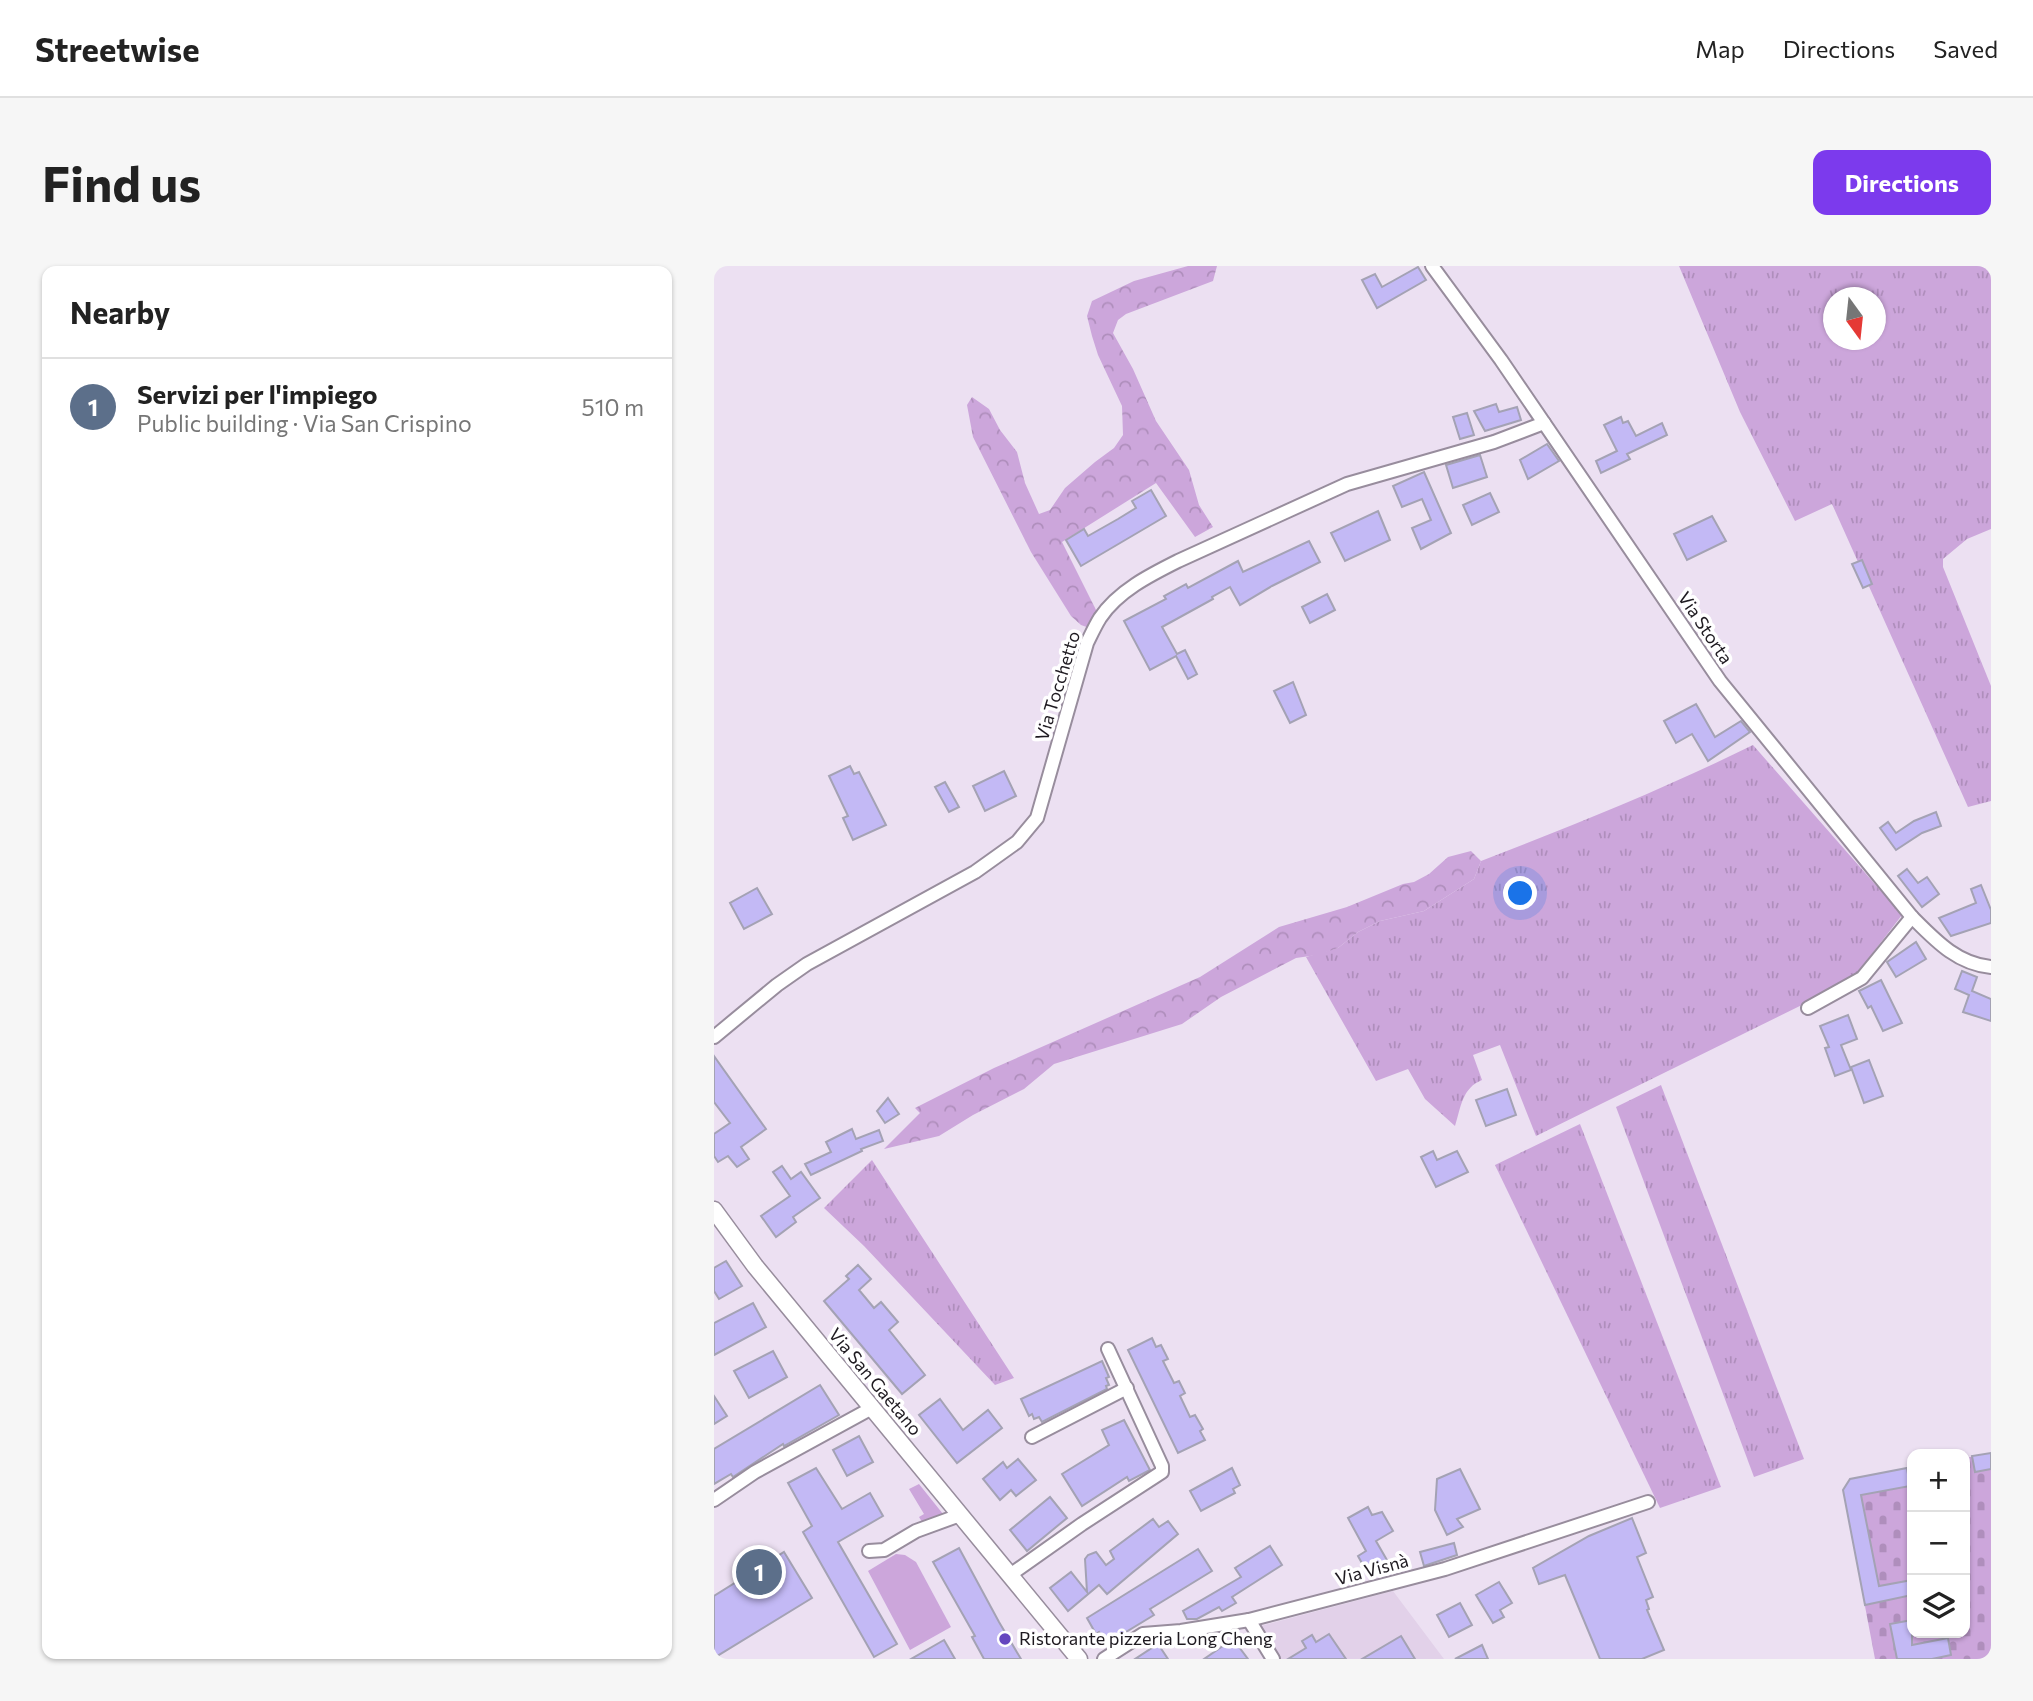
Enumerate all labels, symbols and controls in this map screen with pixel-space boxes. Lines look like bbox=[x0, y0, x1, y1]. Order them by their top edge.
text: Streetwise bbox=[35, 28, 200, 69]
text: Map bbox=[1695, 34, 1745, 63]
text: Directions bbox=[1783, 34, 1895, 63]
text: Saved bbox=[1933, 34, 1998, 63]
button: Directions bbox=[1813, 150, 1991, 215]
text: Find us bbox=[42, 152, 201, 212]
north arrow bbox=[1823, 287, 1886, 350]
text: Nearby bbox=[70, 293, 170, 330]
text: Servizi per l'impiego bbox=[137, 378, 378, 409]
text: 1 bbox=[88, 393, 98, 421]
text: 510 m bbox=[581, 393, 644, 421]
text: Public building · Via San Crispino bbox=[137, 409, 472, 437]
street label: Via Storta bbox=[1674, 587, 1738, 668]
street label: Via Tocchetto bbox=[1030, 628, 1084, 743]
your location bbox=[1503, 876, 1537, 910]
street label: Via San Gaetano bbox=[824, 1323, 927, 1440]
map controls bbox=[1907, 1449, 1970, 1638]
button: + bbox=[1907, 1449, 1970, 1512]
button: − bbox=[1907, 1512, 1970, 1575]
pin: 1 bbox=[736, 1546, 782, 1598]
street label: Via Visnà bbox=[1333, 1549, 1411, 1589]
button: layers bbox=[1907, 1575, 1970, 1638]
place label: Ristorante pizzeria Long Cheng bbox=[1019, 1627, 1273, 1649]
marker: Ristorante pizzeria Long Cheng bbox=[997, 1631, 1013, 1647]

